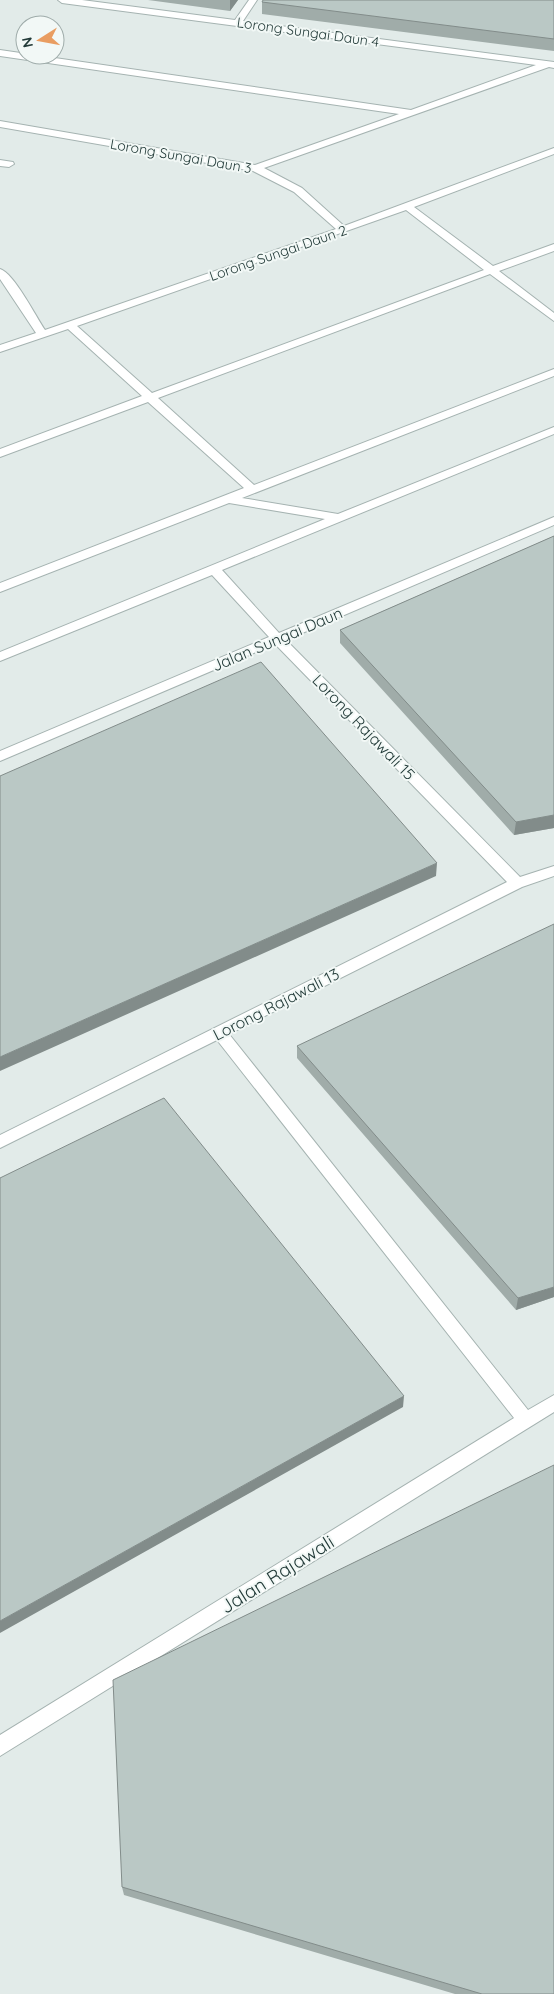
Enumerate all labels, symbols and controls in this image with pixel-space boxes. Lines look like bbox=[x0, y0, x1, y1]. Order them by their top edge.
street label: Lorong Sungai Daun 4 bbox=[236, 13, 380, 51]
north arrow bbox=[15, 15, 65, 65]
text: N bbox=[17, 36, 37, 49]
street label: Lorong Sungai Daun 3 bbox=[109, 135, 253, 177]
street label: Lorong Sungai Daun 2 bbox=[207, 221, 349, 285]
street label: Jalan Sungai Daun bbox=[209, 602, 345, 676]
street label: Lorong Rajawali 15 bbox=[308, 670, 420, 784]
street label: Lorong Rajawali 13 bbox=[209, 963, 343, 1045]
street label: Jalan Rajawali bbox=[216, 1529, 338, 1619]

